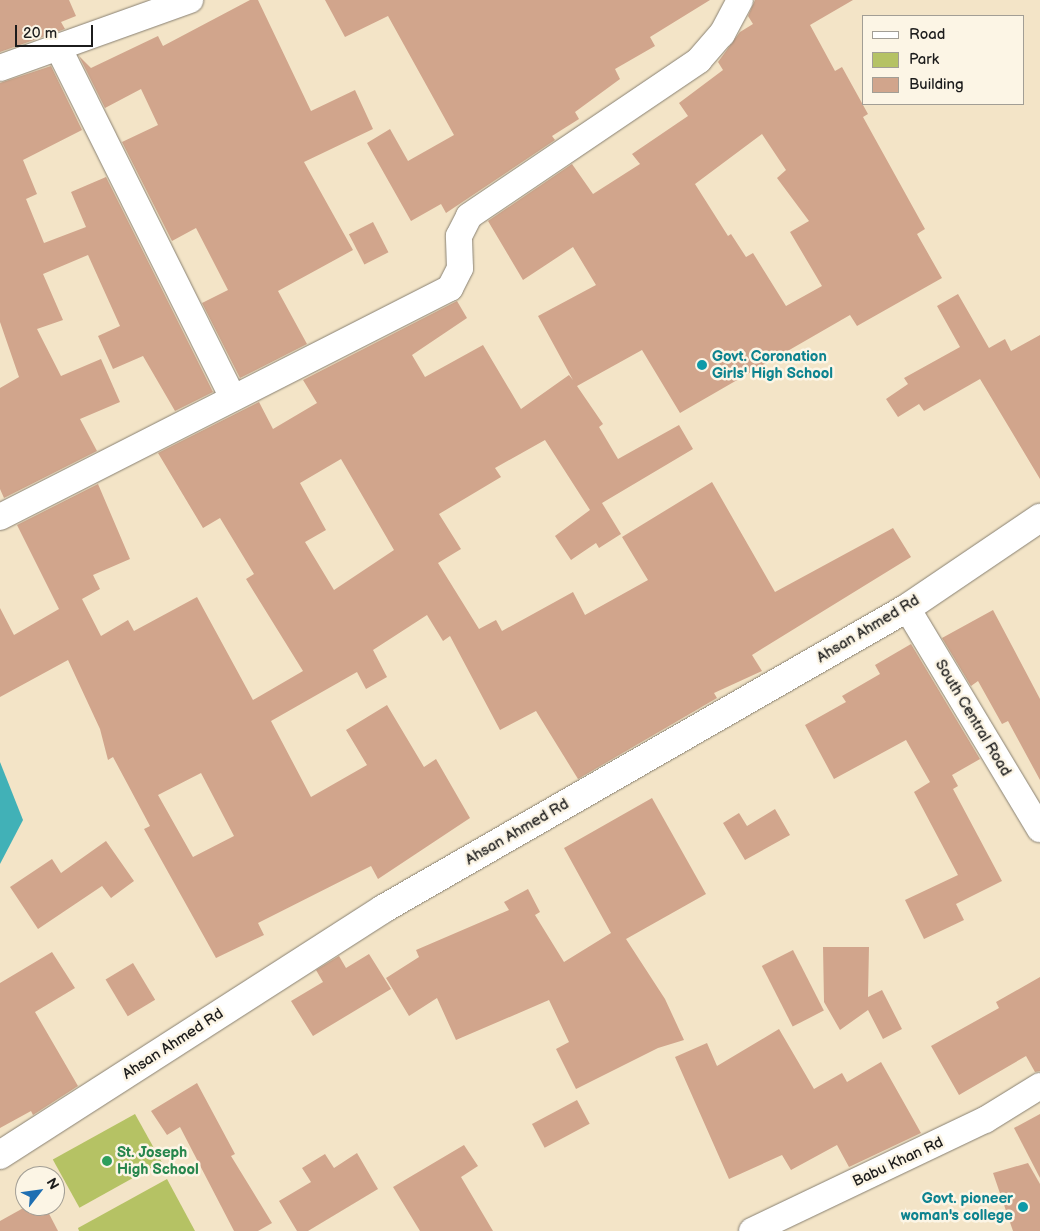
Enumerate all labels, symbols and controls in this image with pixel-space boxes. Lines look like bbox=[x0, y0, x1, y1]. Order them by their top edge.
scale bar bbox=[18, 15, 95, 47]
legend bbox=[862, 15, 1025, 105]
text: 20 m bbox=[23, 24, 57, 43]
text: Road bbox=[909, 25, 945, 44]
text: Park bbox=[909, 50, 939, 69]
text: Building bbox=[909, 75, 964, 94]
place label: Govt. Coronation Girls' High School bbox=[712, 347, 833, 382]
marker: Govt. Coronation Girls' High School bbox=[696, 359, 708, 371]
street label: Ahsan Ahmed Rd bbox=[813, 591, 923, 667]
street label: South Central Road bbox=[931, 657, 1015, 779]
street label: Ahsan Ahmed Rd bbox=[462, 795, 572, 869]
street label: Ahsan Ahmed Rd bbox=[119, 1005, 227, 1083]
street label: Babu Khan Rd bbox=[850, 1133, 946, 1191]
place label: St. Joseph High School bbox=[117, 1143, 199, 1178]
marker: St. Joseph High School bbox=[101, 1155, 113, 1167]
north arrow bbox=[15, 1166, 65, 1216]
text: N bbox=[43, 1175, 63, 1193]
place label: Govt. pioneer woman's college bbox=[901, 1189, 1013, 1224]
marker: Govt. pioneer woman's college bbox=[1017, 1201, 1029, 1213]

